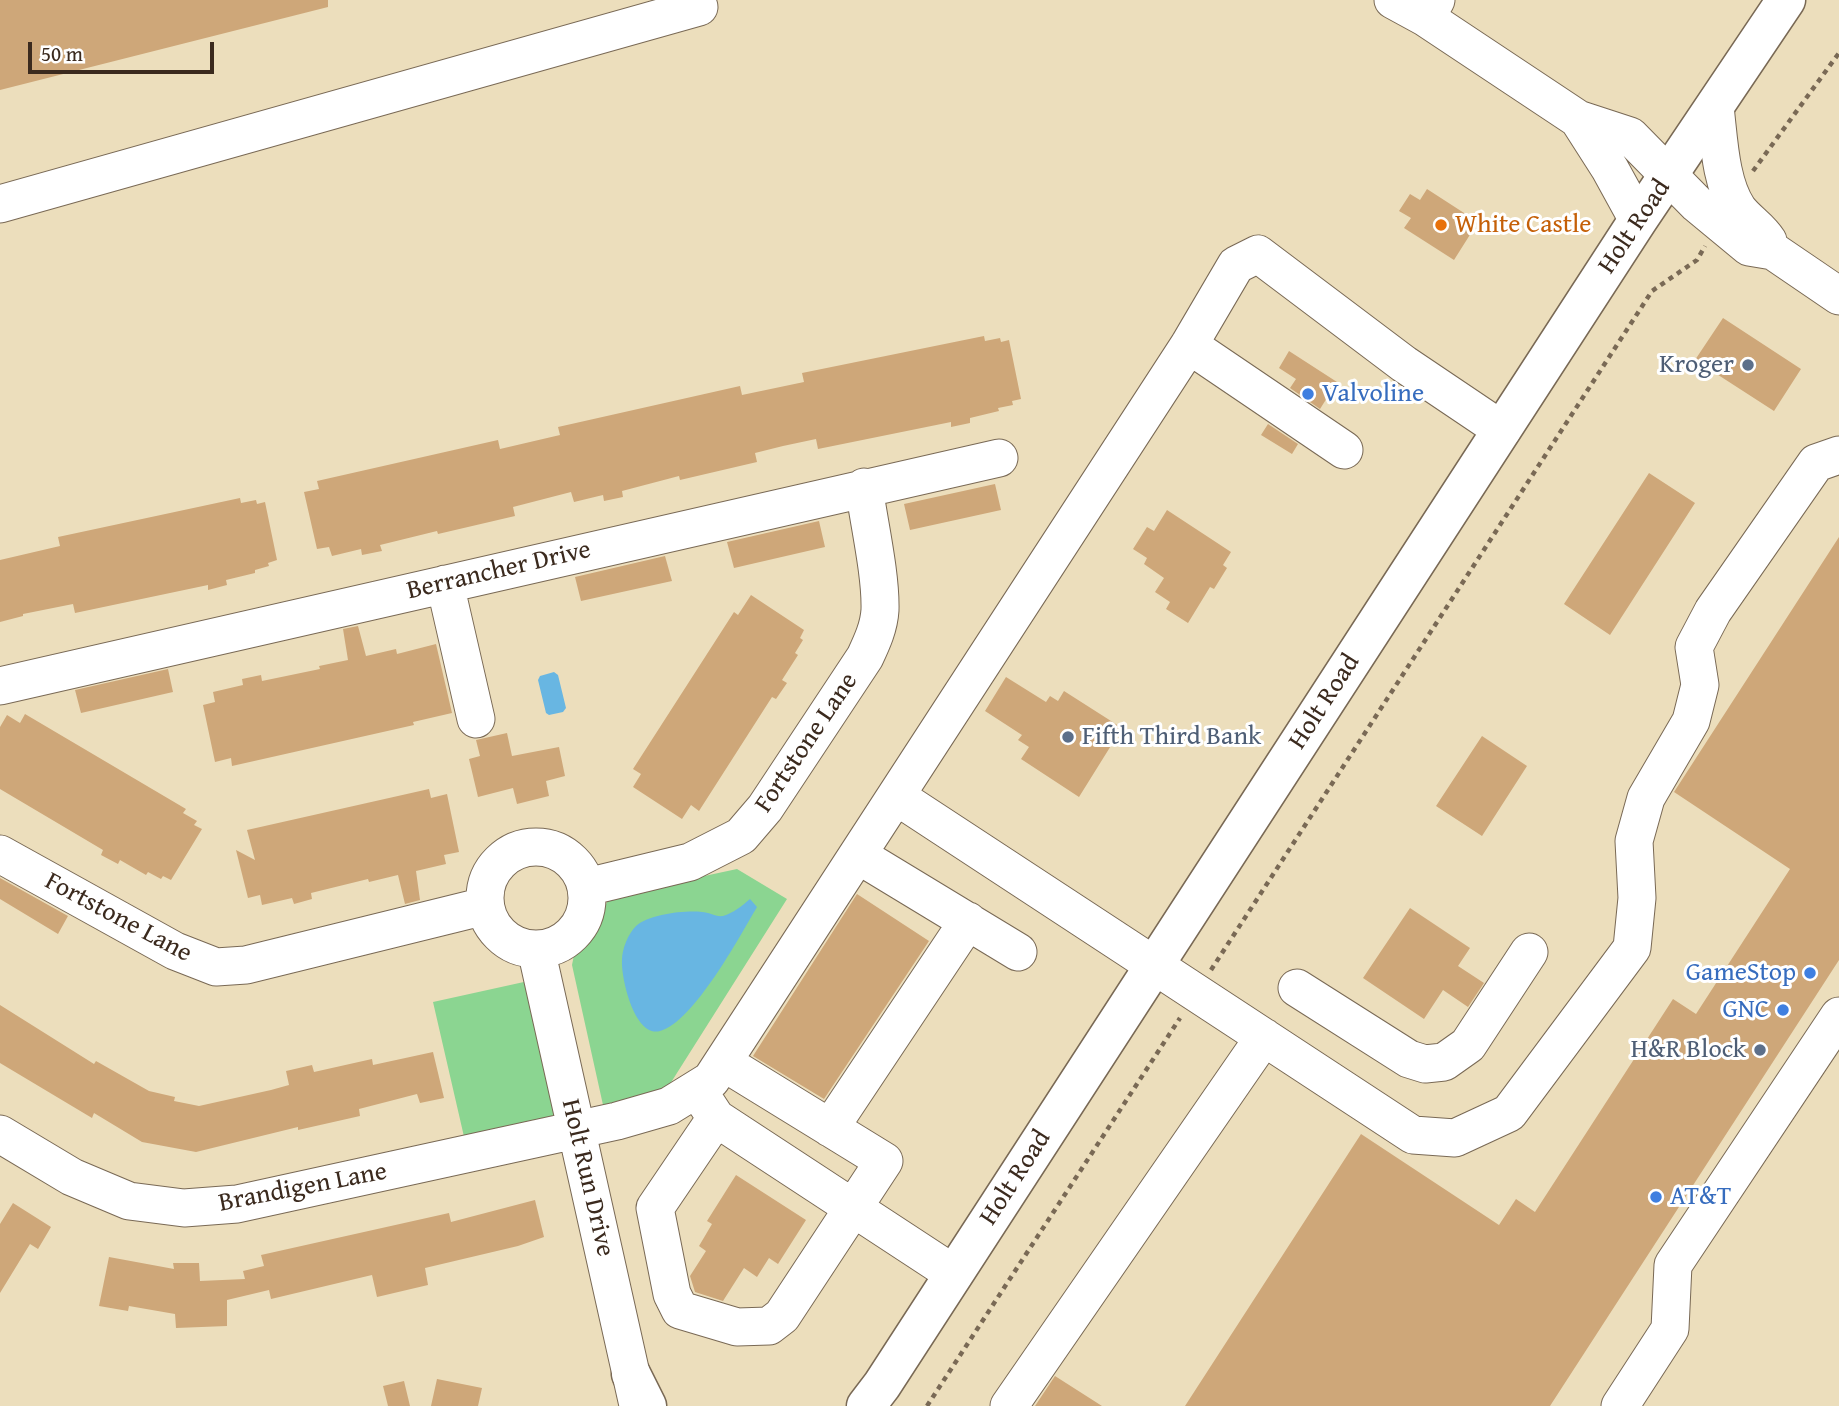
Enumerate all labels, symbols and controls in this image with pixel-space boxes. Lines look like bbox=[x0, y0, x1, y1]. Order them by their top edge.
scale bar bbox=[32, 28, 217, 72]
text: 50 m bbox=[41, 38, 83, 69]
street label: Holt Road bbox=[1592, 174, 1678, 280]
place label: White Castle bbox=[1455, 209, 1592, 241]
marker: White Castle bbox=[1433, 217, 1449, 233]
place label: Kroger bbox=[1659, 349, 1734, 381]
marker: Kroger bbox=[1740, 357, 1756, 373]
place label: Valvoline bbox=[1322, 378, 1424, 410]
marker: Valvoline bbox=[1300, 386, 1316, 402]
street label: Berrancher Drive bbox=[404, 535, 594, 607]
street label: Holt Road bbox=[1283, 649, 1367, 755]
street label: Fortstone Lane bbox=[749, 667, 865, 819]
place label: Fifth Third Bank bbox=[1082, 721, 1261, 753]
marker: Fifth Third Bank bbox=[1060, 729, 1076, 745]
street label: Fortstone Lane bbox=[39, 866, 197, 970]
place label: GameStop bbox=[1686, 957, 1796, 989]
marker: GameStop bbox=[1802, 965, 1818, 981]
place label: GNC bbox=[1723, 994, 1769, 1026]
marker: GNC bbox=[1775, 1002, 1791, 1018]
place label: H&R Block bbox=[1631, 1034, 1746, 1066]
marker: H&R Block bbox=[1752, 1042, 1768, 1058]
street label: Holt Run Drive bbox=[554, 1096, 620, 1260]
street label: Holt Road bbox=[974, 1125, 1058, 1231]
street label: Brandigen Lane bbox=[216, 1156, 390, 1220]
place label: AT&T bbox=[1670, 1181, 1731, 1213]
marker: AT&T bbox=[1648, 1189, 1664, 1205]

